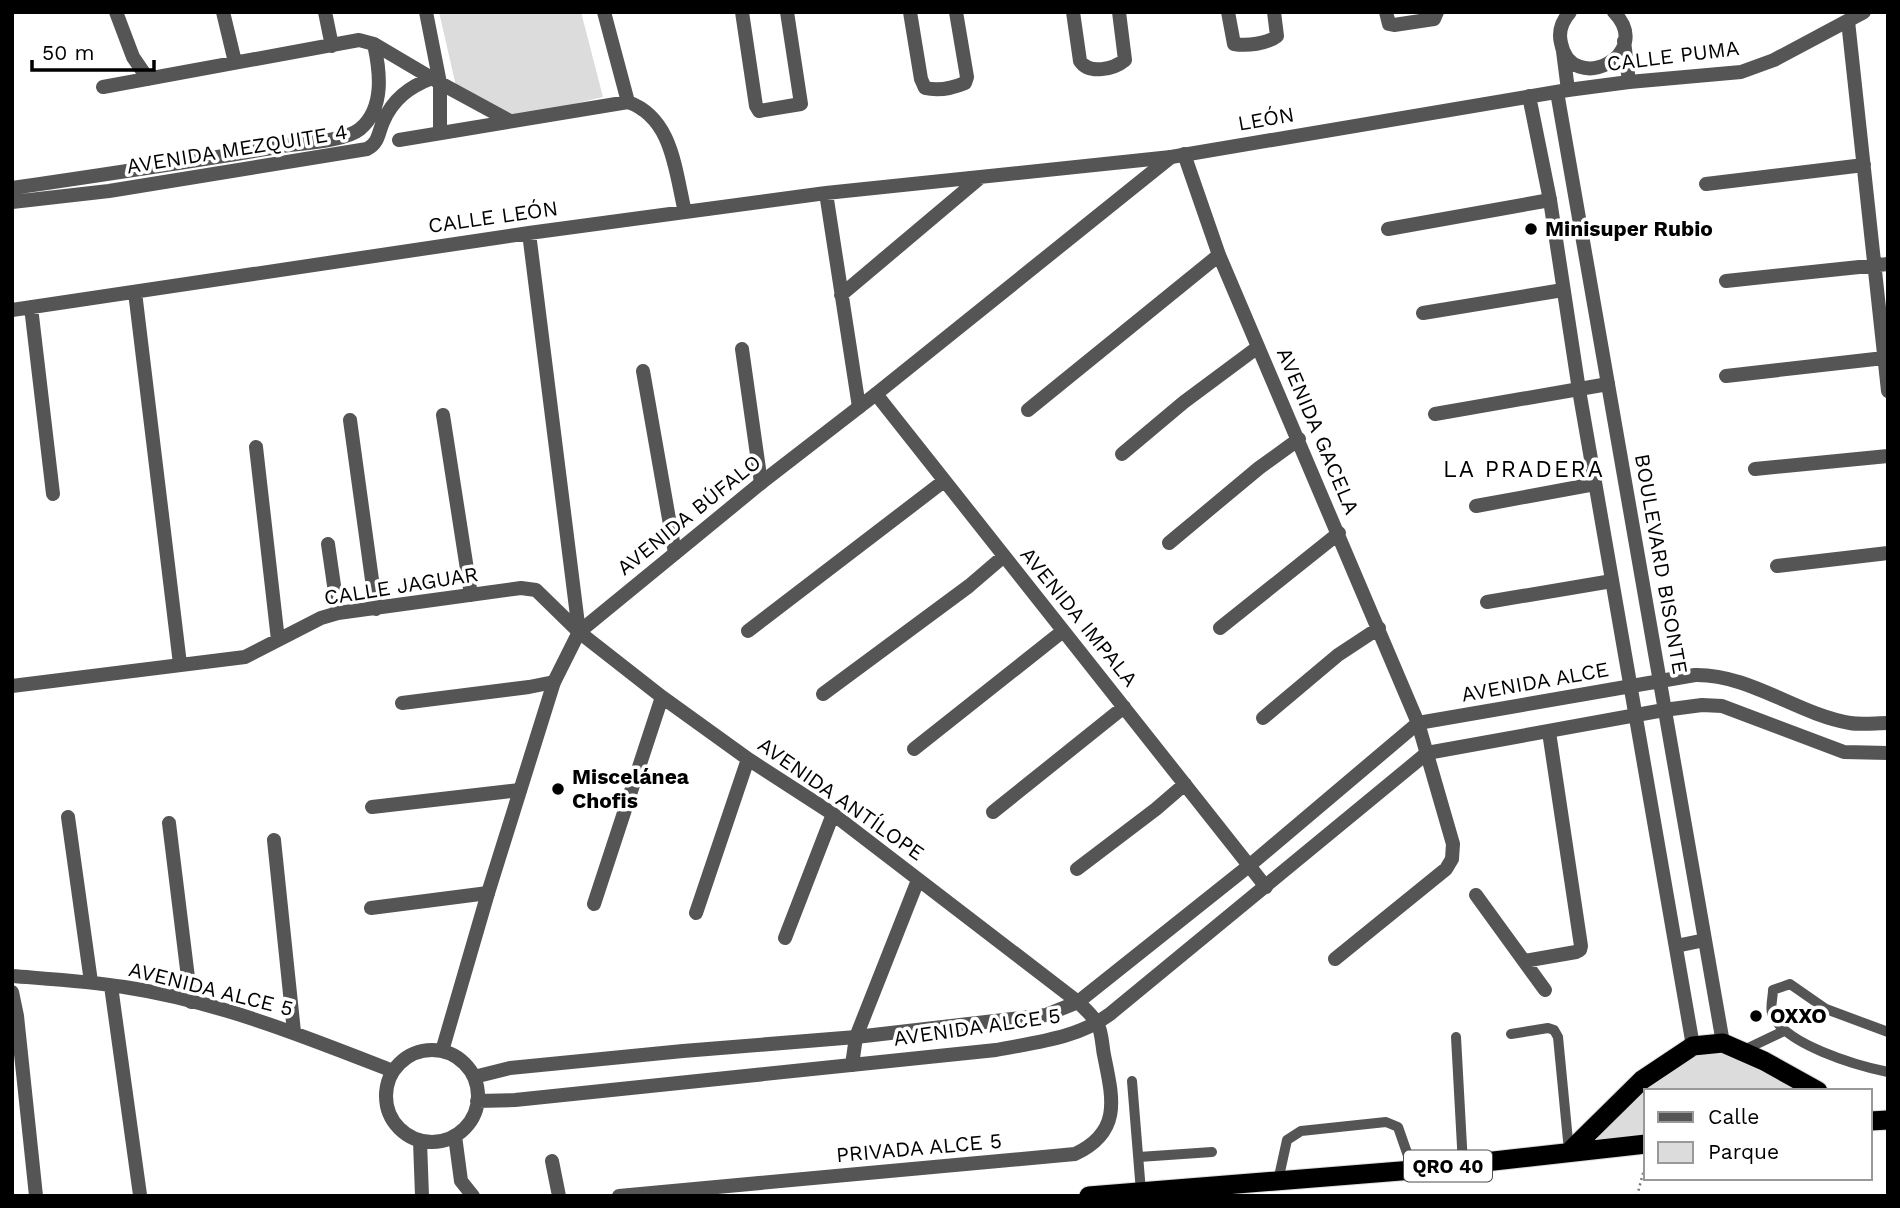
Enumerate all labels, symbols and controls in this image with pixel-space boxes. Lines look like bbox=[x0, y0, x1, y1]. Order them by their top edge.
scale bar bbox=[32, 28, 154, 72]
street label: CALLE PUMA bbox=[1605, 35, 1741, 76]
text: 50 m bbox=[42, 40, 94, 65]
street label: LEÓN bbox=[1236, 101, 1296, 136]
street label: AVENIDA MEZQUITE 4 bbox=[125, 119, 349, 178]
street label: CALLE LEÓN bbox=[426, 195, 559, 238]
place label: Minisuper Rubio bbox=[1545, 216, 1713, 241]
marker: Minisuper Rubio bbox=[1523, 221, 1539, 237]
street label: AVENIDA GACELA bbox=[1272, 344, 1365, 518]
street label: AVENIDA BÚFALO bbox=[612, 449, 766, 580]
street label: BOULEVARD BISONTE bbox=[1630, 452, 1693, 676]
district label: LA PRADERA bbox=[1443, 456, 1605, 483]
street label: AVENIDA IMPALA bbox=[1015, 542, 1143, 692]
street label: CALLE JAGUAR bbox=[322, 561, 480, 610]
street label: AVENIDA ALCE bbox=[1459, 656, 1610, 707]
street label: AVENIDA ANTÍLOPE bbox=[753, 732, 929, 865]
place label: Miscelánea Chofis bbox=[572, 764, 690, 813]
marker: Miscelánea Chofis bbox=[550, 781, 566, 797]
street label: AVENIDA ALCE 5 bbox=[126, 956, 296, 1021]
street label: AVENIDA ALCE 5 bbox=[892, 1002, 1062, 1051]
place label: OXXO bbox=[1770, 1003, 1827, 1028]
marker: OXXO bbox=[1748, 1008, 1764, 1024]
legend bbox=[1644, 1089, 1872, 1180]
text: Calle bbox=[1708, 1104, 1759, 1129]
street label: PRIVADA ALCE 5 bbox=[835, 1128, 1003, 1167]
text: Parque bbox=[1708, 1139, 1779, 1164]
road number: QRO 40 bbox=[1404, 1150, 1492, 1182]

